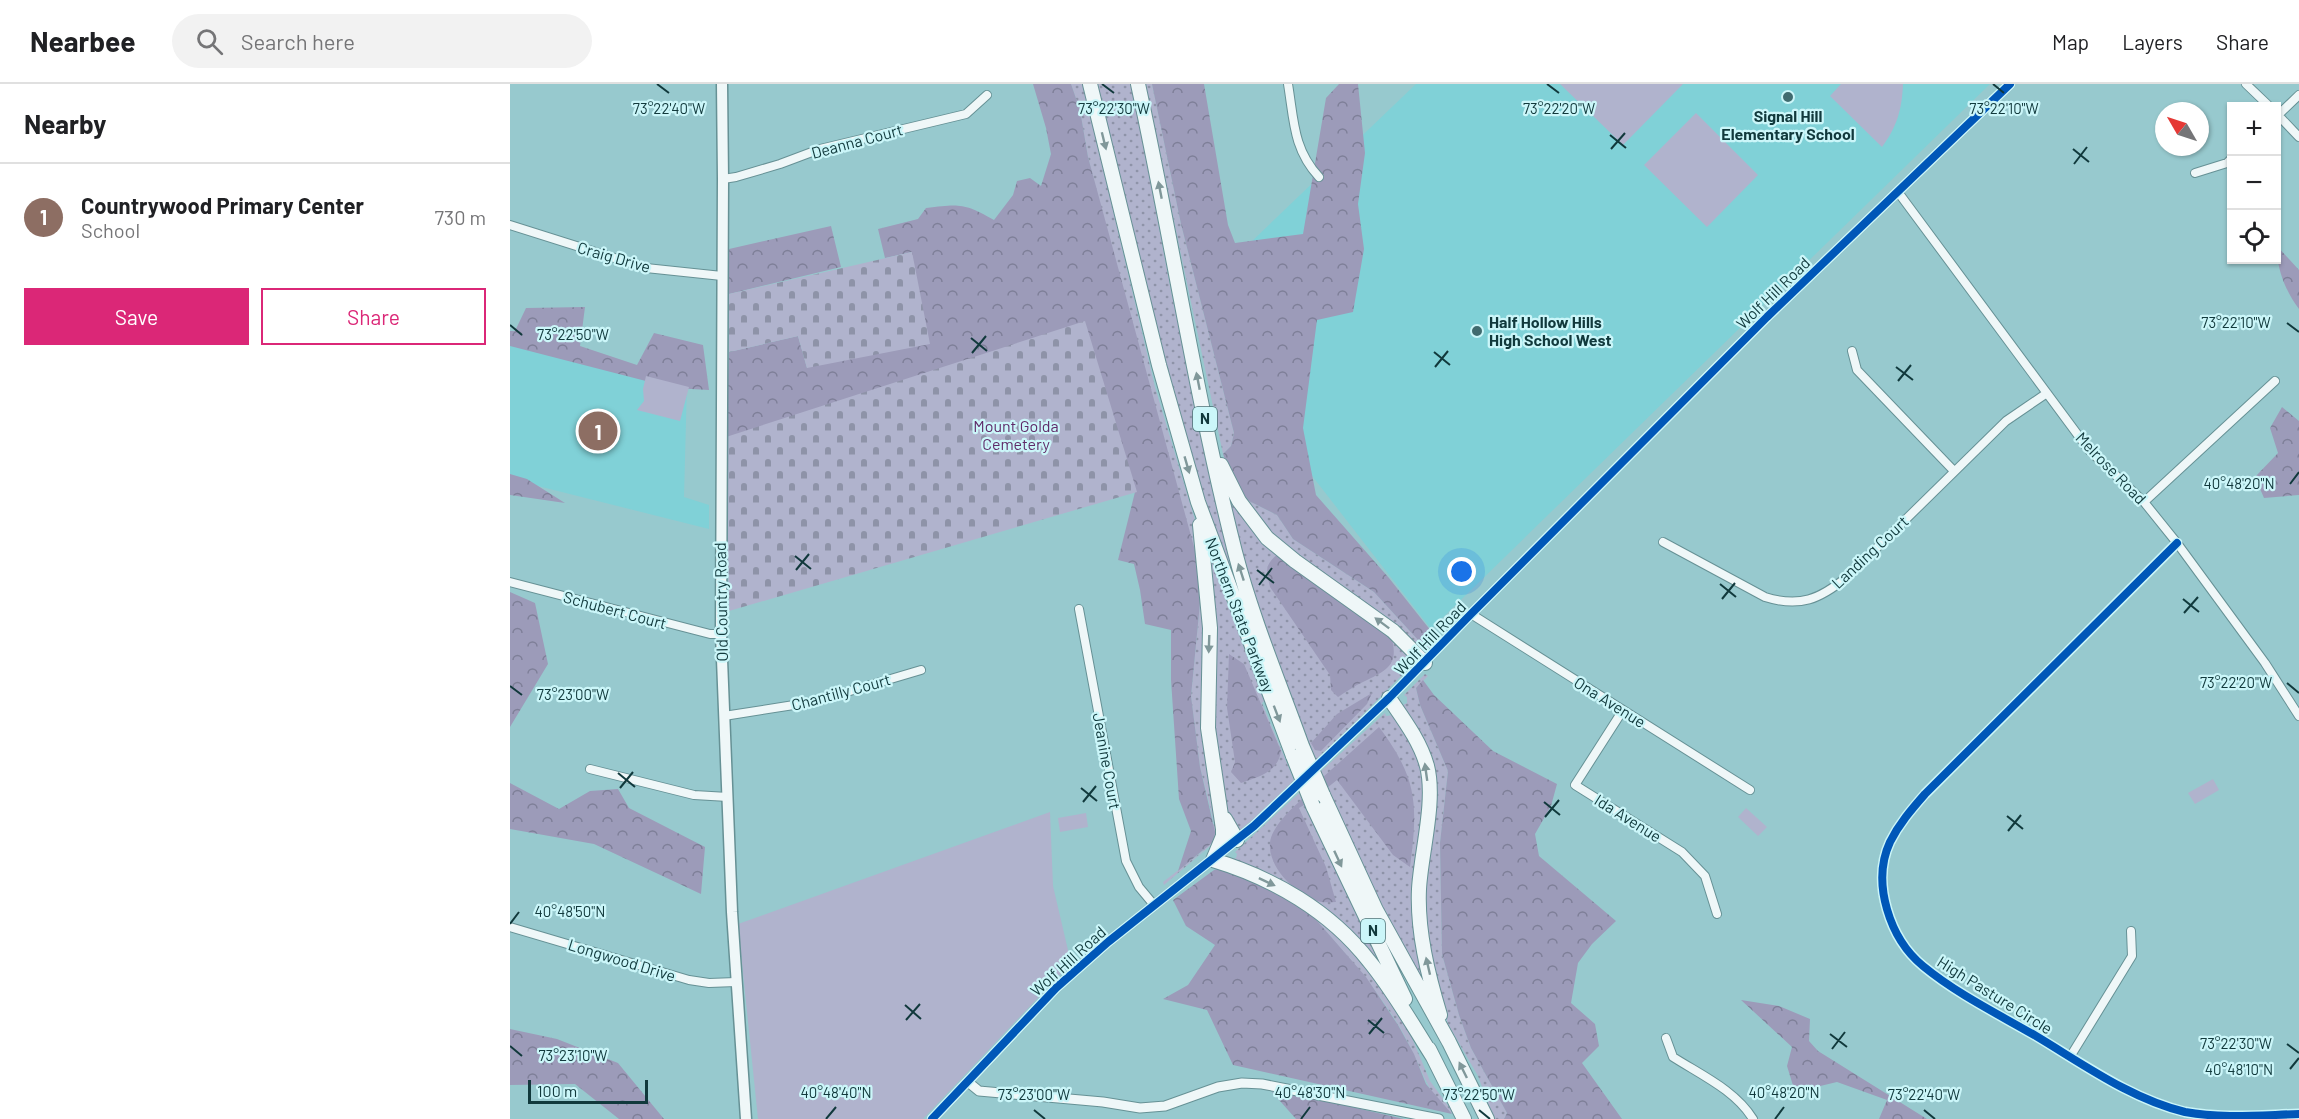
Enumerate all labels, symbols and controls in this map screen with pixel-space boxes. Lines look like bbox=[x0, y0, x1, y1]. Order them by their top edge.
search box bbox=[172, 14, 592, 68]
text: Nearbee bbox=[30, 24, 136, 58]
icon: search bbox=[193, 25, 226, 58]
text: Search here bbox=[241, 28, 355, 54]
text: Map bbox=[2052, 29, 2089, 54]
text: Layers bbox=[2122, 29, 2183, 54]
text: Share bbox=[2216, 29, 2269, 54]
marker: Signal Hill Elementary School bbox=[1781, 90, 1795, 104]
text: 73°22'40"W bbox=[633, 99, 705, 117]
text: 73°22'30"W bbox=[1078, 99, 1150, 117]
text: 73°22'20"W bbox=[1523, 99, 1595, 117]
text: 73°22'10"W bbox=[1969, 99, 2039, 117]
north arrow bbox=[2155, 102, 2209, 156]
map controls bbox=[2227, 102, 2281, 264]
button: + bbox=[2227, 102, 2281, 156]
place label: Signal Hill Elementary School bbox=[1721, 106, 1855, 143]
text: Nearby bbox=[24, 108, 106, 139]
street label: Deanna Court bbox=[809, 119, 905, 162]
one-way arrow bbox=[1099, 132, 1109, 150]
button: − bbox=[2227, 156, 2281, 210]
one-way arrow bbox=[1155, 181, 1165, 199]
text: Countrywood Primary Center bbox=[81, 192, 364, 218]
text: 1 bbox=[40, 205, 47, 229]
text: 730 m bbox=[434, 205, 486, 229]
button: locate bbox=[2227, 210, 2281, 264]
text: School bbox=[81, 218, 140, 242]
street label: Craig Drive bbox=[575, 237, 653, 276]
street label: Wolf Hill Road bbox=[1732, 253, 1813, 332]
button: Save bbox=[24, 288, 249, 345]
button: Share bbox=[261, 288, 486, 345]
place label: Half Hollow Hills High School West bbox=[1489, 312, 1611, 349]
text: 73°22'10"W bbox=[2201, 313, 2271, 331]
marker: Half Hollow Hills High School West bbox=[1470, 324, 1484, 338]
text: 73°22'50"W bbox=[537, 325, 609, 343]
one-way arrow bbox=[1193, 372, 1202, 391]
road number: N bbox=[1193, 407, 1217, 431]
pin: 1 bbox=[578, 408, 617, 454]
park label: Mount Golda Cemetery bbox=[973, 416, 1059, 453]
street label: Melrose Road bbox=[2072, 428, 2150, 508]
one-way arrow bbox=[1183, 456, 1192, 474]
text: 40°48'20"N bbox=[2203, 474, 2275, 492]
street label: Landing Court bbox=[1827, 511, 1912, 592]
street label: Northern State Parkway bbox=[1202, 534, 1279, 696]
street label: Old Country Road bbox=[710, 542, 731, 662]
your location bbox=[1447, 557, 1476, 586]
one-way arrow bbox=[1236, 563, 1246, 581]
street label: Schubert Court bbox=[561, 587, 669, 632]
street label: Wolf Hill Road bbox=[1390, 597, 1469, 678]
one-way arrow bbox=[1375, 617, 1391, 629]
one-way arrow bbox=[1205, 635, 1214, 654]
street label: Chantilly Court bbox=[789, 669, 893, 714]
street label: Ona Avenue bbox=[1571, 672, 1650, 731]
text: 73°22'20"W bbox=[2200, 673, 2272, 691]
text: 73°23'00"W bbox=[537, 685, 609, 703]
one-way arrow bbox=[1273, 705, 1283, 723]
street label: Jeanine Court bbox=[1090, 711, 1125, 811]
one-way arrow bbox=[1422, 763, 1431, 782]
street label: Ida Avenue bbox=[1591, 790, 1665, 846]
one-way arrow bbox=[1334, 850, 1343, 867]
one-way arrow bbox=[1259, 877, 1276, 886]
text: 40°48'50"N bbox=[535, 902, 605, 920]
road number: N bbox=[1361, 919, 1385, 943]
street label: Wolf Hill Road bbox=[1026, 922, 1109, 999]
street label: Longwood Drive bbox=[566, 934, 678, 985]
street label: High Pasture Circle bbox=[1934, 952, 2056, 1038]
one-way arrow bbox=[1422, 957, 1432, 975]
text: 73°22'30"W bbox=[2200, 1034, 2272, 1052]
text: 73°23'10"W bbox=[538, 1046, 608, 1064]
text: 40°48'10"N bbox=[2205, 1060, 2273, 1078]
one-way arrow bbox=[1458, 1061, 1467, 1078]
scale bar bbox=[528, 1077, 648, 1104]
text: 100 m bbox=[537, 1081, 577, 1100]
text: 40°48'40"N bbox=[800, 1083, 872, 1101]
text: 40°48'30"N bbox=[1275, 1083, 1345, 1101]
text: 40°48'20"N bbox=[1748, 1083, 1820, 1101]
text: 73°23'00"W bbox=[998, 1085, 1070, 1103]
text: 73°22'50"W bbox=[1443, 1085, 1515, 1103]
text: 73°22'40"W bbox=[1888, 1085, 1960, 1103]

